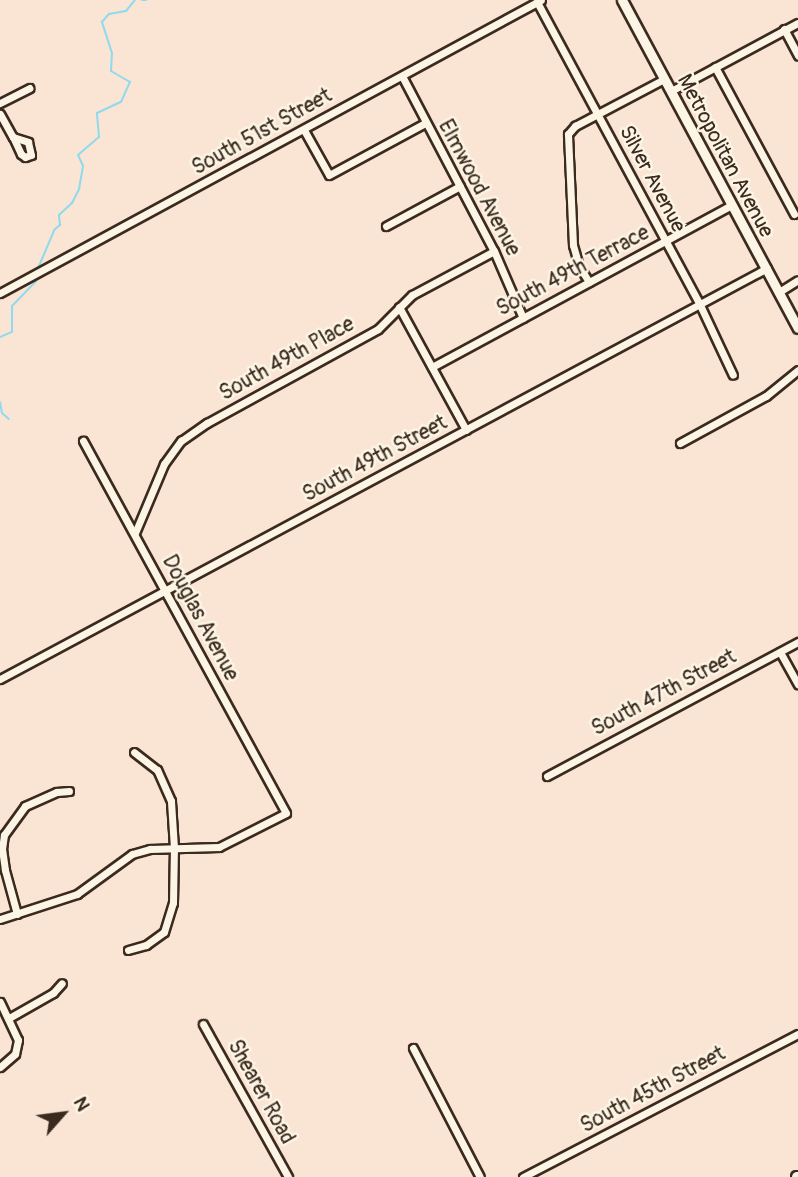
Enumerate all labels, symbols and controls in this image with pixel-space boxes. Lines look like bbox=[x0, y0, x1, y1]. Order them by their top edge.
street label: Metropolitan Avenue bbox=[671, 70, 779, 242]
street label: South 51st Street bbox=[188, 83, 336, 181]
street label: Elmwood Avenue bbox=[432, 116, 526, 260]
street label: Silver Avenue bbox=[613, 121, 691, 237]
street label: South 49th Terrace bbox=[492, 220, 654, 322]
street label: South 49th Place bbox=[215, 312, 359, 406]
street label: South 49th Street bbox=[299, 410, 451, 508]
street label: Douglas Avenue bbox=[156, 551, 244, 685]
street label: South 47th Street bbox=[587, 644, 741, 742]
street label: Shearer Road bbox=[222, 1036, 300, 1148]
street label: South 45th Street bbox=[576, 1041, 730, 1139]
north arrow bbox=[28, 1079, 98, 1149]
text: N bbox=[68, 1093, 95, 1115]

